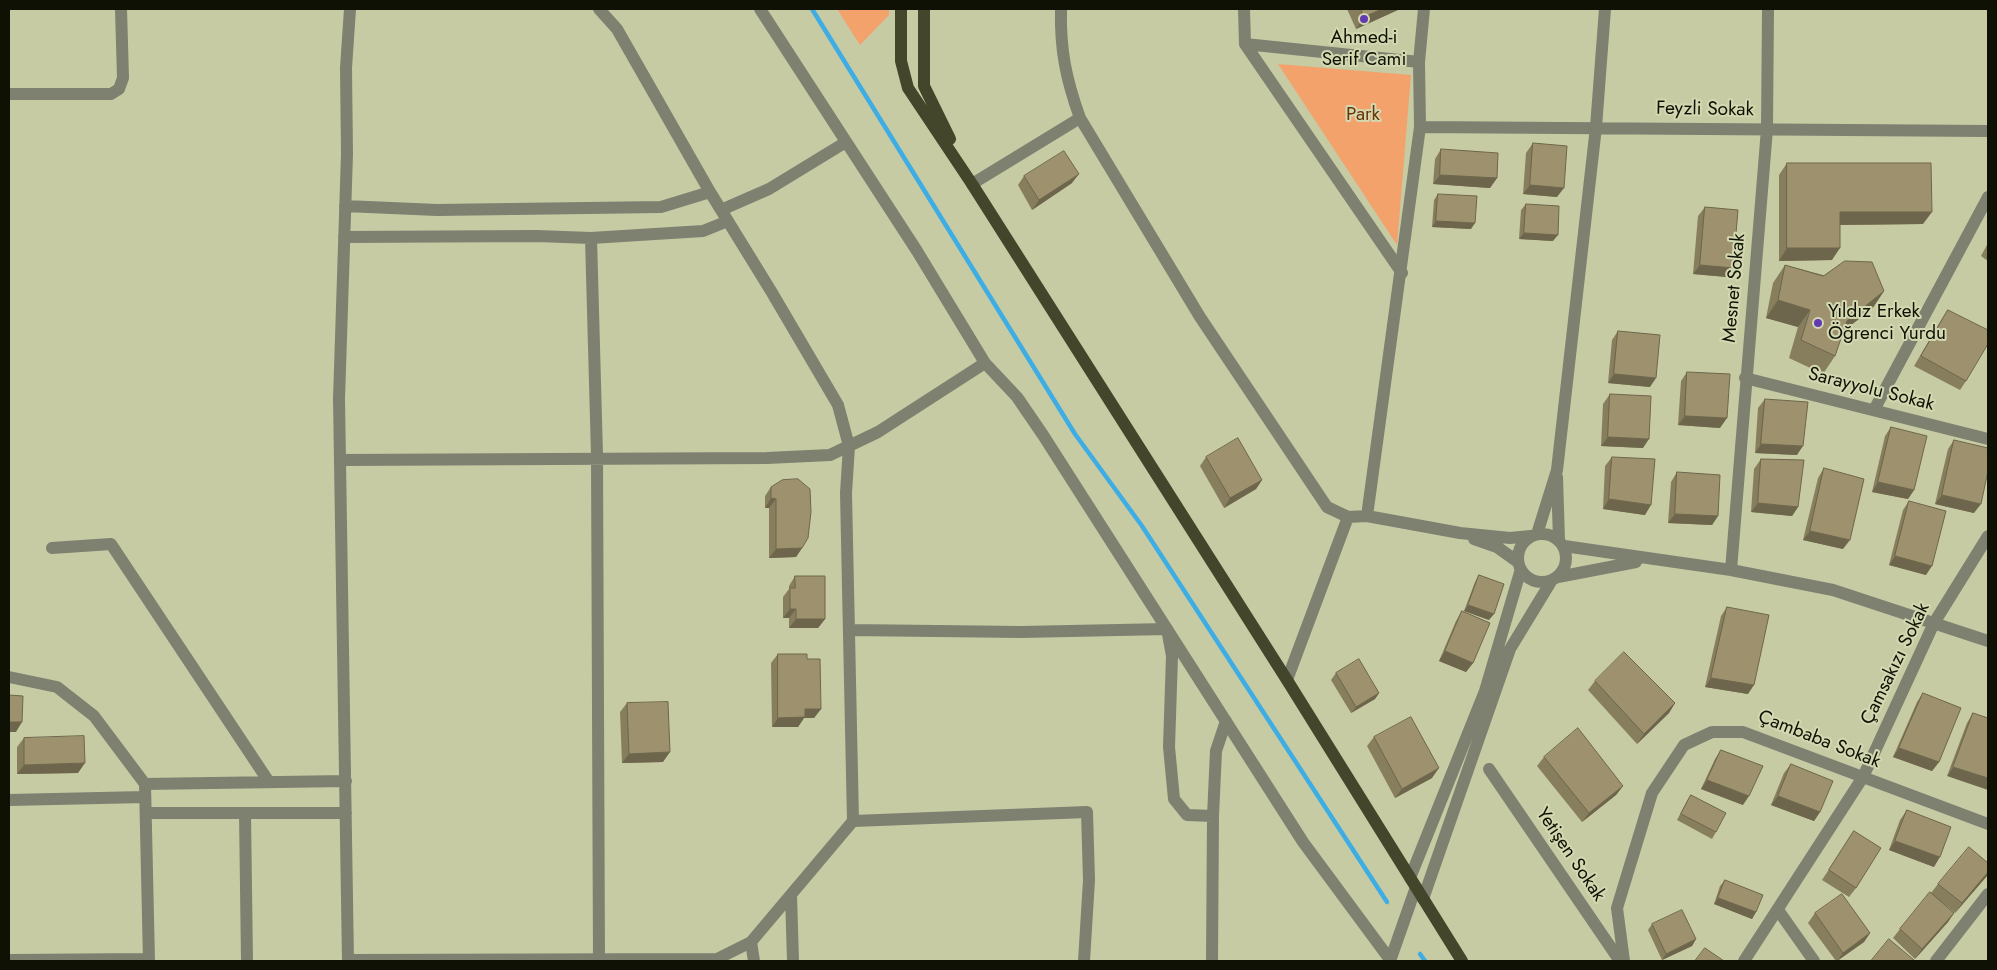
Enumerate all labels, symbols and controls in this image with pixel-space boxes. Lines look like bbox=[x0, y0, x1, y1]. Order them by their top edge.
marker: Ahmed-i Serif Cami bbox=[1358, 13, 1370, 25]
place label: Ahmed-i Serif Cami bbox=[1322, 27, 1406, 71]
street label: Feyzli Sokak bbox=[1656, 98, 1754, 122]
park label: Park bbox=[1346, 104, 1380, 126]
street label: Mesnet Sokak bbox=[1719, 232, 1751, 344]
place label: Yıldız Erkek Öğrenci Yurdu bbox=[1828, 301, 1946, 345]
marker: Yıldız Erkek Öğrenci Yurdu bbox=[1812, 317, 1824, 329]
street label: Sarayyolu Sokak bbox=[1806, 363, 1936, 417]
street label: Çamsakızı Sokak bbox=[1857, 599, 1935, 729]
street label: Çambaba Sokak bbox=[1755, 706, 1883, 774]
street label: Yetişen Sokak bbox=[1530, 804, 1610, 906]

